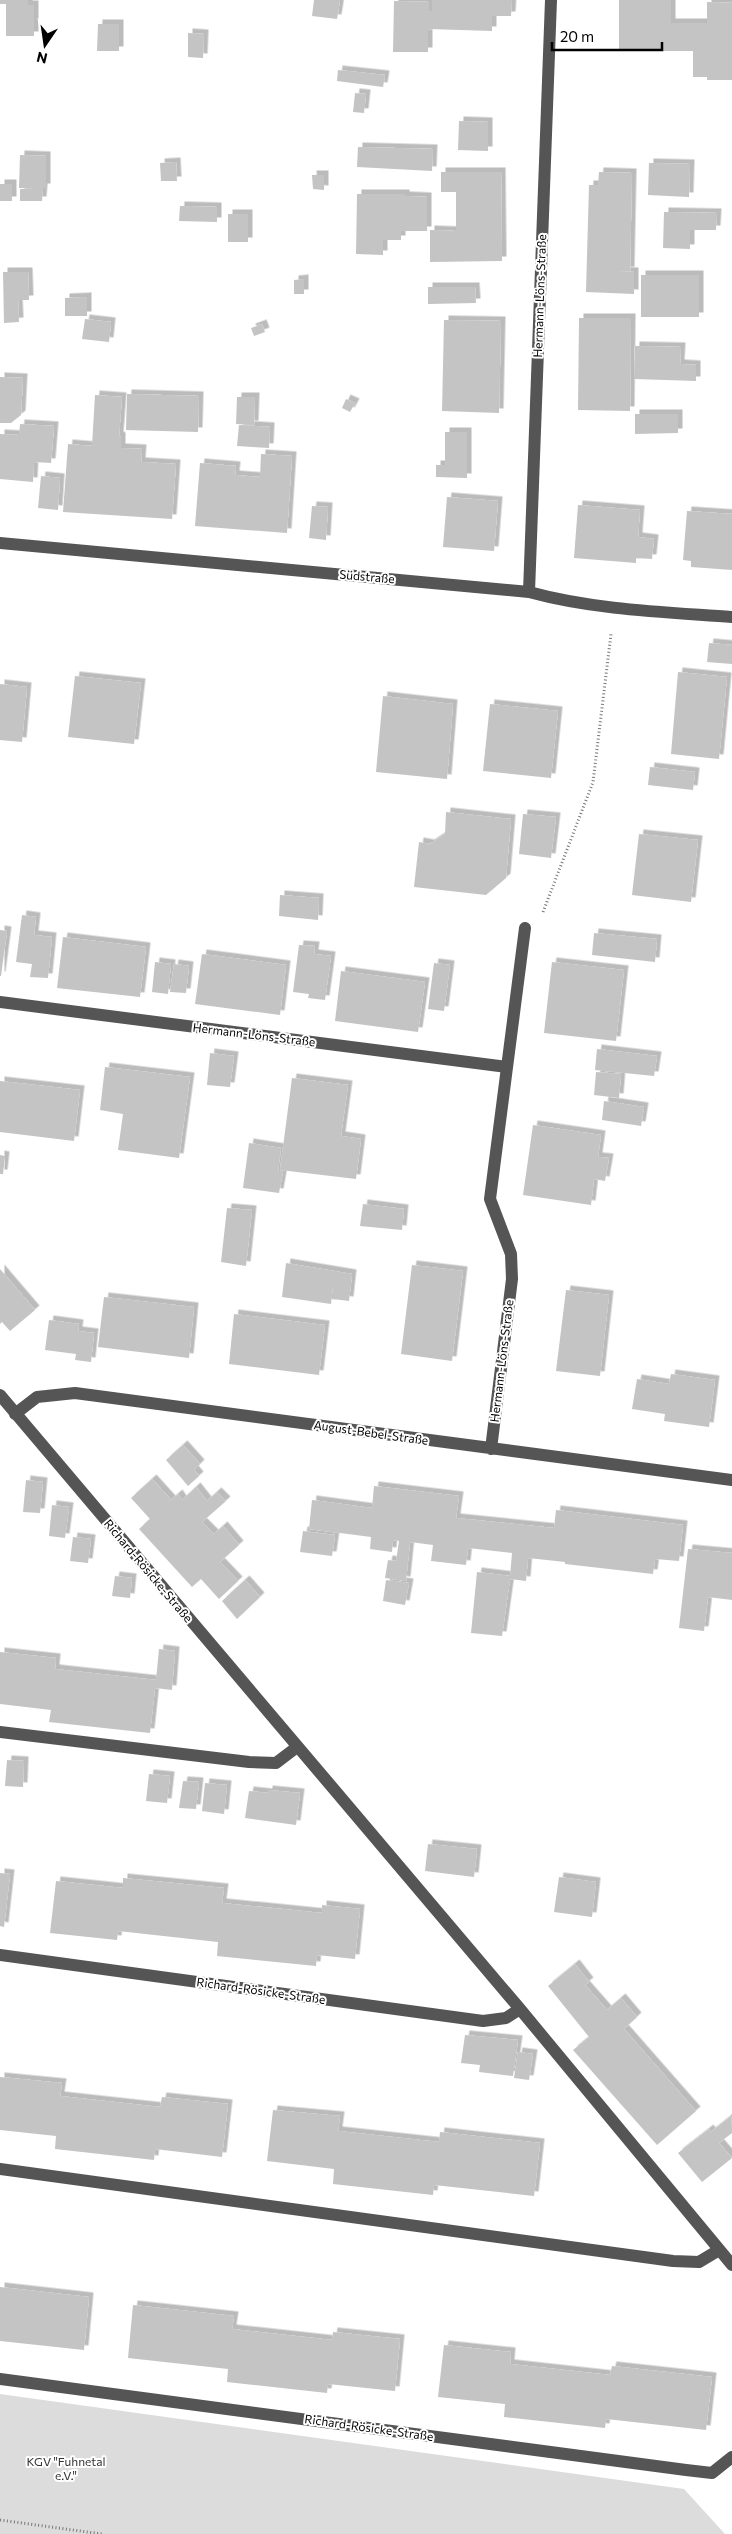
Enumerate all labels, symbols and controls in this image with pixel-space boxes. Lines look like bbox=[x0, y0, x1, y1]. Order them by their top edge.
north arrow bbox=[20, 20, 70, 70]
scale bar bbox=[552, 20, 662, 52]
text: 20 m bbox=[560, 27, 594, 45]
text: N bbox=[35, 49, 49, 68]
street label: Hermann-Löns-Straße bbox=[530, 234, 548, 358]
street label: Südstraße bbox=[339, 567, 395, 585]
street label: Hermann-Löns-Straße bbox=[192, 1020, 316, 1048]
street label: Hermann-Löns-Straße bbox=[487, 1299, 515, 1423]
street label: August-Bebel-Straße bbox=[313, 1417, 429, 1447]
street label: Richard-Rösicke-Straße bbox=[102, 1516, 196, 1625]
street label: Richard-Rösicke-Straße bbox=[196, 1974, 326, 2006]
street label: Richard-Rösicke-Straße bbox=[304, 2411, 434, 2443]
park label: KGV "Fuhnetal e.V." bbox=[26, 2454, 106, 2482]

